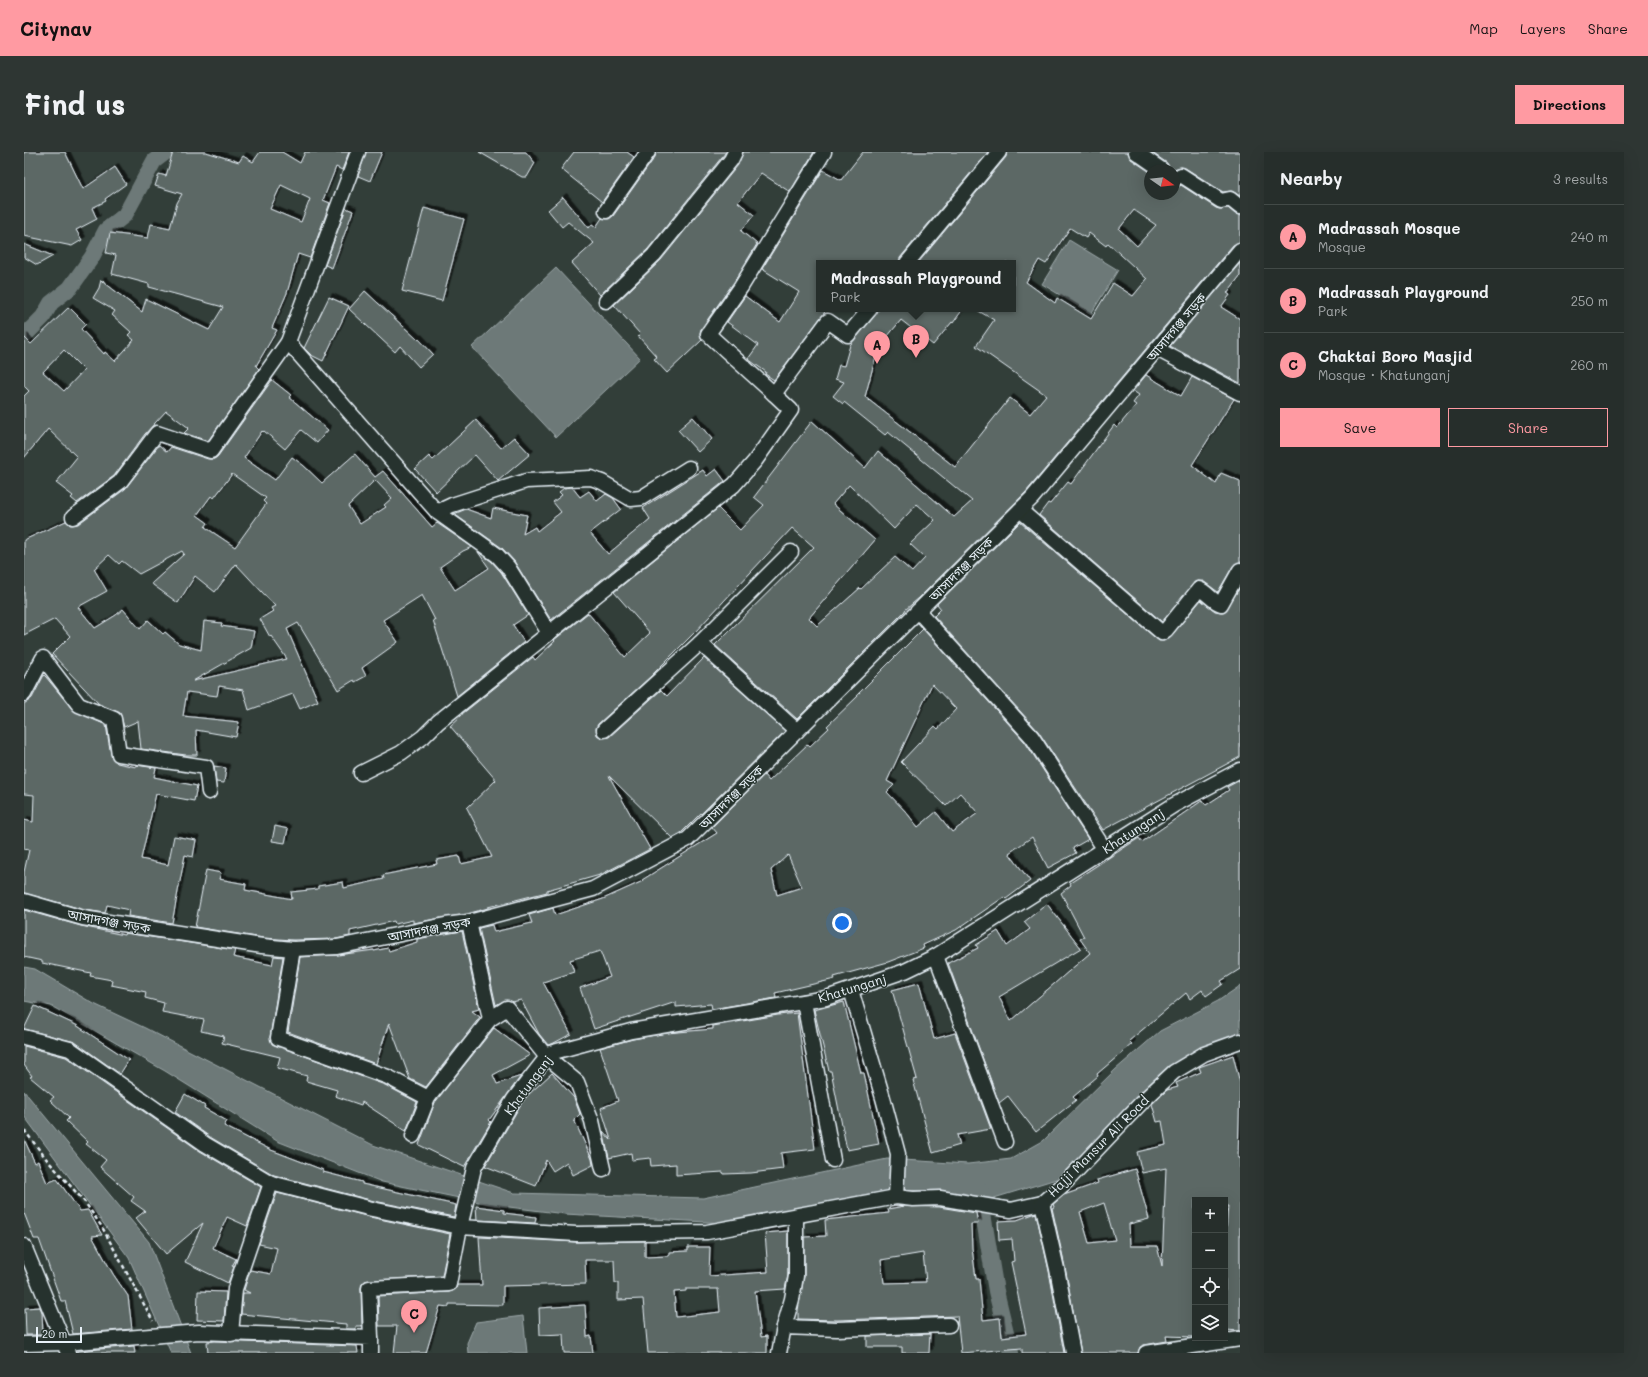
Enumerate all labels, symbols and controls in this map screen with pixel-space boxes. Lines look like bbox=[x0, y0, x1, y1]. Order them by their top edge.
text: Citynav bbox=[20, 16, 92, 41]
text: Map bbox=[1469, 19, 1498, 38]
text: Layers bbox=[1520, 19, 1566, 38]
text: Share bbox=[1588, 19, 1628, 38]
button: Directions bbox=[1515, 85, 1624, 124]
text: Find us bbox=[24, 86, 125, 122]
north arrow bbox=[1144, 164, 1180, 200]
text: Nearby bbox=[1280, 167, 1342, 189]
text: 3 results bbox=[1553, 170, 1608, 187]
text: Madrassah Mosque bbox=[1318, 218, 1460, 238]
text: A bbox=[1288, 228, 1298, 245]
text: 240 m bbox=[1571, 228, 1608, 245]
text: Mosque bbox=[1318, 238, 1366, 255]
popup bbox=[816, 260, 1016, 312]
text: Madrassah Playground bbox=[831, 268, 1001, 288]
text: Madrassah Playground bbox=[1318, 282, 1489, 302]
text: Park bbox=[831, 288, 860, 305]
street label: আসাদগঞ্জ সড়ক bbox=[1141, 289, 1209, 365]
text: B bbox=[1289, 292, 1297, 309]
text: 250 m bbox=[1571, 292, 1608, 309]
text: Park bbox=[1318, 302, 1347, 319]
pin: B bbox=[903, 325, 929, 358]
pin: A bbox=[864, 331, 890, 364]
text: Chaktai Boro Masjid bbox=[1318, 346, 1472, 366]
text: C bbox=[1288, 356, 1298, 373]
text: 260 m bbox=[1570, 356, 1608, 373]
text: Mosque · Khatunganj bbox=[1318, 366, 1450, 383]
button: Save bbox=[1280, 408, 1440, 447]
button: Share bbox=[1448, 408, 1608, 447]
street label: আসাদগঞ্জ সড়ক bbox=[924, 533, 997, 605]
street label: আসাদগঞ্জ সড়ক bbox=[694, 761, 767, 833]
street label: Khatunganj bbox=[1099, 804, 1167, 857]
street label: আসাদগঞ্জ সড়ক bbox=[65, 905, 152, 936]
street label: আসাদগঞ্জ সড়ক bbox=[385, 912, 472, 945]
your location bbox=[832, 913, 852, 933]
street label: Khatunganj bbox=[816, 969, 888, 1006]
street label: Khatunganj bbox=[500, 1051, 556, 1118]
street label: Hajji Mansur Ali Road bbox=[1043, 1091, 1152, 1200]
map controls bbox=[1192, 1197, 1228, 1341]
button: + bbox=[1192, 1197, 1228, 1233]
button: − bbox=[1192, 1233, 1228, 1269]
button: locate bbox=[1192, 1269, 1228, 1305]
pin: C bbox=[401, 1300, 427, 1333]
button: layers bbox=[1192, 1305, 1228, 1341]
scale bar bbox=[36, 1325, 82, 1344]
text: 20 m bbox=[42, 1326, 67, 1341]

